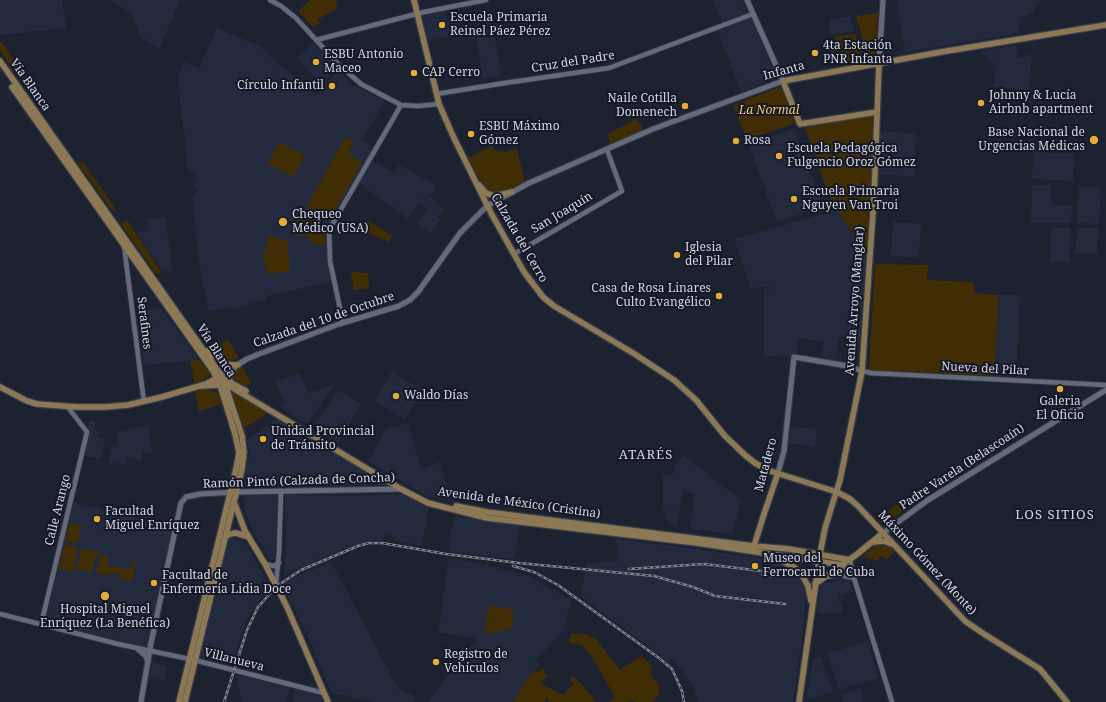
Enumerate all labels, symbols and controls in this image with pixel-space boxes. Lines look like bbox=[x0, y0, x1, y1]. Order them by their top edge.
place label: Escuela Primaria Reinel Páez Pérez bbox=[450, 11, 551, 39]
marker: Escuela Primaria Reinel Páez Pérez bbox=[437, 20, 447, 30]
place label: 4ta Estación PNR Infanta bbox=[823, 39, 892, 67]
place label: ESBU Antonio Maceo bbox=[324, 48, 403, 76]
street label: Cruz del Padre bbox=[530, 48, 616, 76]
marker: 4ta Estación PNR Infanta bbox=[810, 48, 820, 58]
street label: Vía Blanca bbox=[7, 56, 53, 114]
marker: ESBU Antonio Maceo bbox=[311, 57, 321, 67]
street label: Infanta bbox=[762, 59, 806, 83]
place label: CAP Cerro bbox=[422, 66, 480, 80]
marker: CAP Cerro bbox=[409, 68, 419, 78]
place label: Círculo Infantil bbox=[237, 79, 324, 93]
marker: Círculo Infantil bbox=[327, 81, 337, 91]
place label: Johnny & Lucía Airbnb apartment bbox=[989, 89, 1093, 117]
place label: Naile Cotilla Domenech bbox=[607, 92, 677, 120]
marker: Johnny & Lucía Airbnb apartment bbox=[976, 98, 986, 108]
marker: Naile Cotilla Domenech bbox=[680, 101, 690, 111]
park label: La Normal bbox=[739, 104, 799, 118]
place label: ESBU Máximo Gómez bbox=[479, 120, 560, 148]
place label: Base Nacional de Urgencias Médicas bbox=[978, 126, 1085, 154]
marker: ESBU Máximo Gómez bbox=[466, 129, 476, 139]
place label: Rosa bbox=[744, 134, 771, 148]
marker: Base Nacional de Urgencias Médicas bbox=[1088, 134, 1100, 146]
marker: Rosa bbox=[731, 136, 741, 146]
place label: Escuela Pedagógica Fulgencio Oroz Gómez bbox=[787, 142, 916, 170]
marker: Escuela Pedagógica Fulgencio Oroz Gómez bbox=[774, 151, 784, 161]
place label: Escuela Primaria Nguyen Van Troi bbox=[802, 185, 900, 213]
street label: San Joaquín bbox=[529, 189, 595, 237]
street label: Calzada del Cerro bbox=[488, 191, 550, 285]
marker: Escuela Primaria Nguyen Van Troi bbox=[789, 194, 799, 204]
place label: Chequeo Médico (USA) bbox=[292, 208, 368, 236]
marker: Chequeo Médico (USA) bbox=[277, 216, 289, 228]
street label: Avenida Arroyo (Manglar) bbox=[843, 226, 867, 376]
place label: Iglesia del Pilar bbox=[685, 241, 733, 269]
marker: Iglesia del Pilar bbox=[672, 250, 682, 260]
place label: Casa de Rosa Linares Culto Evangélico bbox=[591, 282, 711, 310]
street label: Calzada del 10 de Octubre bbox=[252, 289, 396, 351]
marker: Casa de Rosa Linares Culto Evangélico bbox=[714, 291, 724, 301]
street label: Serafines bbox=[134, 296, 154, 350]
street label: Vía Blanca bbox=[193, 322, 239, 380]
street label: Nueva del Pilar bbox=[941, 360, 1029, 378]
marker: Galeria El Oficio bbox=[1055, 384, 1065, 394]
place label: Waldo Días bbox=[404, 389, 468, 403]
marker: Waldo Días bbox=[391, 391, 401, 401]
place label: Galeria El Oficio bbox=[1036, 395, 1084, 423]
street label: Padre Varela (Belascoaín) bbox=[897, 421, 1027, 513]
place label: Unidad Provincial de Tránsito bbox=[271, 425, 374, 453]
marker: Unidad Provincial de Tránsito bbox=[258, 434, 268, 444]
street label: Matadero bbox=[752, 436, 780, 494]
district label: ATARÉS bbox=[619, 447, 673, 463]
street label: Ramón Pintó (Calzada de Concha) bbox=[203, 470, 395, 492]
street label: Calle Arango bbox=[42, 473, 74, 547]
street label: Avenida de México (Cristina) bbox=[437, 484, 601, 522]
place label: Facultad Miguel Enríquez bbox=[105, 505, 200, 533]
district label: LOS SITIOS bbox=[1015, 507, 1095, 523]
street label: Máximo Gómez (Monte) bbox=[875, 508, 979, 618]
marker: Facultad Miguel Enríquez bbox=[92, 514, 102, 524]
place label: Museo del Ferrocarril de Cuba bbox=[763, 552, 875, 580]
marker: Museo del Ferrocarril de Cuba bbox=[750, 561, 760, 571]
place label: Facultad de Enfermería Lidia Doce bbox=[162, 569, 291, 597]
marker: Facultad de Enfermería Lidia Doce bbox=[149, 578, 159, 588]
marker: Hospital Miguel Enríquez (La Benéfica) bbox=[99, 590, 111, 602]
place label: Hospital Miguel Enríquez (La Benéfica) bbox=[40, 603, 170, 631]
street label: Villanueva bbox=[202, 646, 266, 674]
place label: Registro de Vehículos bbox=[444, 648, 508, 676]
marker: Registro de Vehículos bbox=[431, 657, 441, 667]

